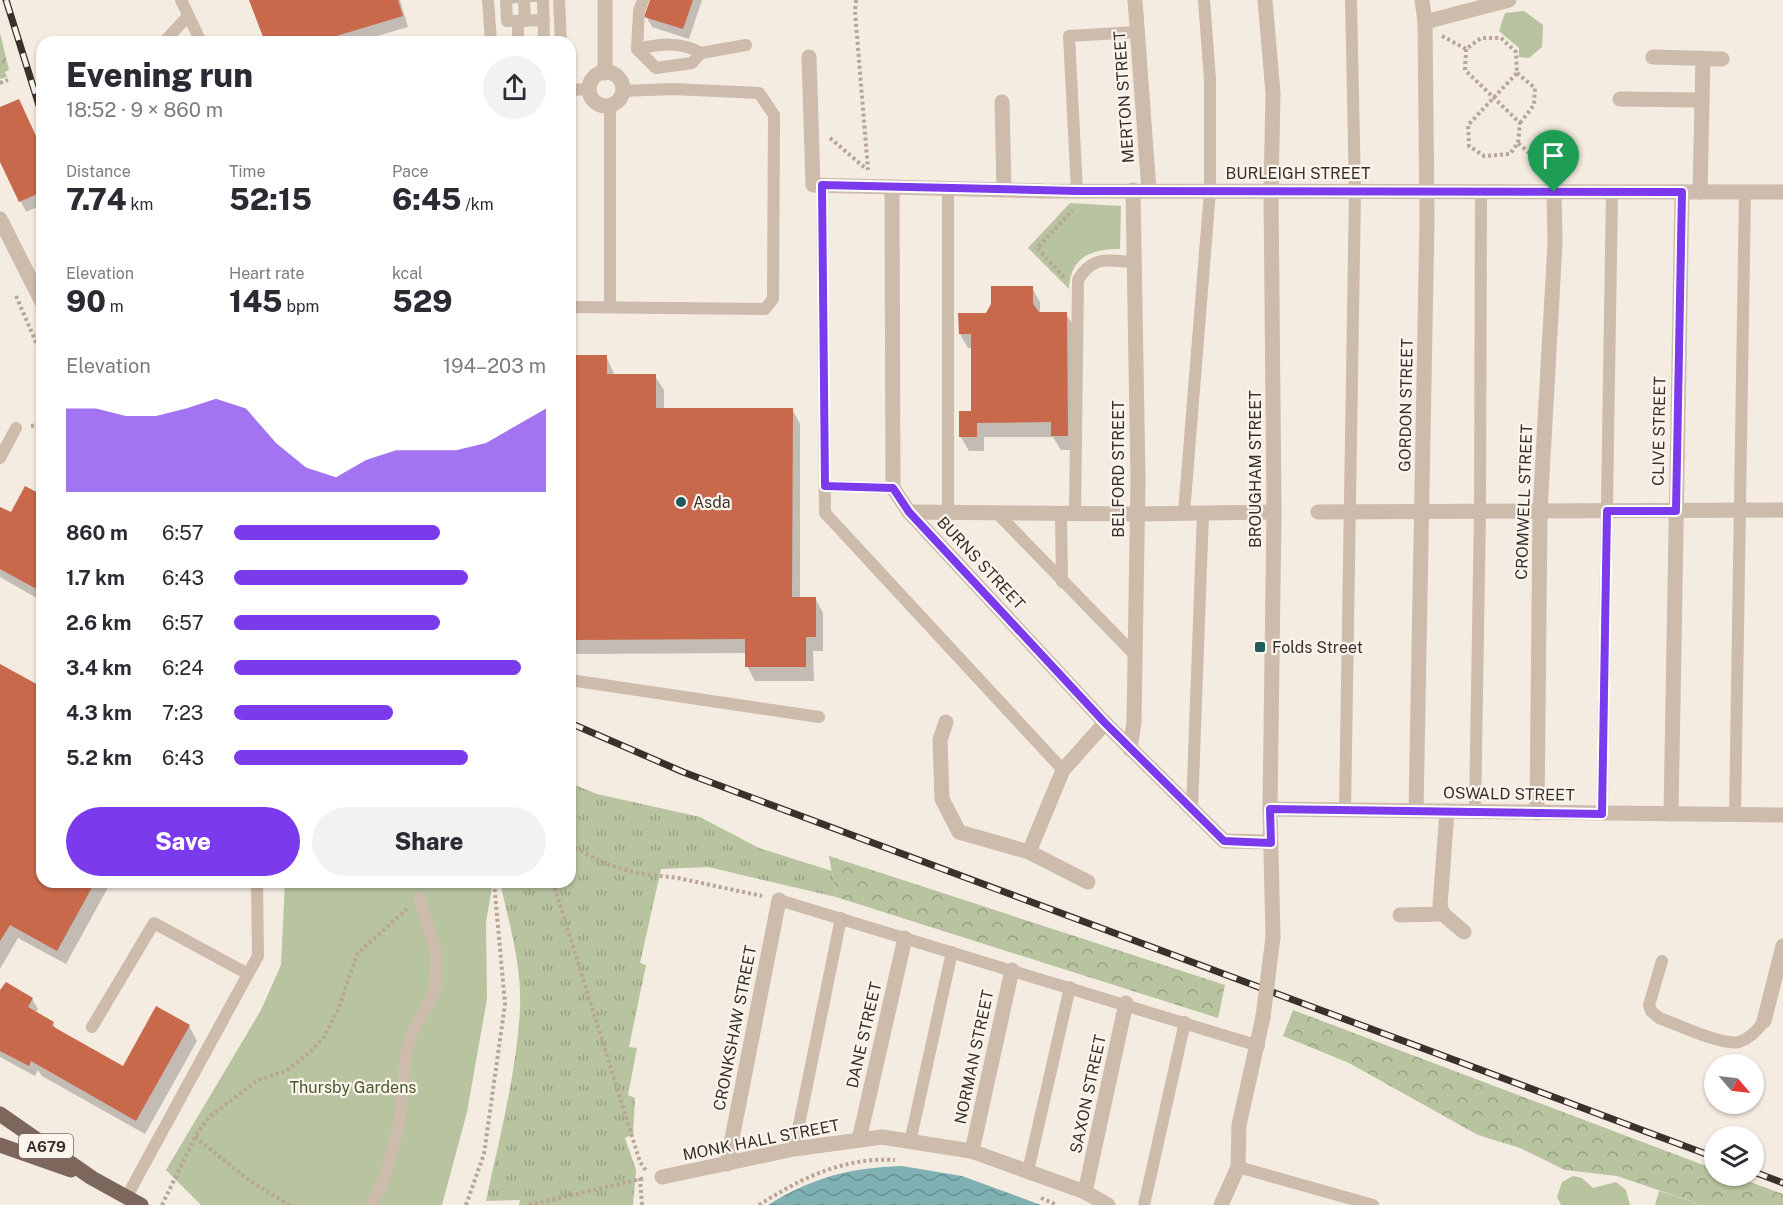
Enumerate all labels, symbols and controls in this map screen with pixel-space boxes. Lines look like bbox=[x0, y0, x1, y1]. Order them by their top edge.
street label: MERTON STREET bbox=[1110, 30, 1138, 164]
text: Evening run bbox=[66, 56, 253, 94]
button: share bbox=[483, 56, 546, 119]
text: 18:52 · 9 × 860 m bbox=[66, 98, 223, 122]
pin bbox=[1528, 130, 1579, 192]
icon: arrive bbox=[1537, 139, 1570, 172]
text: Distance bbox=[66, 162, 131, 181]
text: Time bbox=[229, 162, 265, 181]
text: Pace bbox=[392, 162, 429, 181]
street label: BURLEIGH STREET bbox=[1226, 164, 1371, 183]
text: 7.74 bbox=[66, 181, 127, 217]
text: 52:15 bbox=[229, 181, 312, 217]
text: 6:45 bbox=[392, 181, 461, 217]
text: km bbox=[127, 195, 153, 214]
text: /km bbox=[461, 195, 494, 214]
text: Elevation bbox=[66, 264, 134, 283]
text: Heart rate bbox=[229, 264, 305, 283]
text: kcal bbox=[392, 264, 423, 283]
text: 90 bbox=[66, 283, 106, 319]
text: 145 bbox=[229, 283, 283, 319]
text: 529 bbox=[392, 283, 453, 319]
text: m bbox=[106, 297, 124, 316]
text: bpm bbox=[283, 297, 319, 316]
street label: GORDON STREET bbox=[1395, 338, 1417, 472]
text: Elevation bbox=[66, 354, 151, 378]
text: 194–203 m bbox=[443, 354, 546, 378]
street label: CLIVE STREET bbox=[1649, 375, 1669, 486]
street label: BROUGHAM STREET bbox=[1246, 389, 1265, 548]
street label: BELFORD STREET bbox=[1109, 400, 1128, 538]
street label: CROMWELL STREET bbox=[1512, 423, 1536, 580]
place label: Asda bbox=[693, 493, 731, 512]
marker: Asda bbox=[674, 495, 688, 509]
street label: BURNS STREET bbox=[933, 513, 1029, 614]
text: 860 m bbox=[66, 521, 128, 545]
text: 6:57 bbox=[162, 521, 204, 545]
text: 1.7 km bbox=[66, 566, 125, 590]
text: 6:43 bbox=[162, 566, 204, 590]
text: 2.6 km bbox=[66, 611, 131, 635]
text: 6:57 bbox=[162, 611, 204, 635]
place label: Folds Street bbox=[1272, 638, 1363, 657]
marker: Folds Street bbox=[1253, 640, 1267, 654]
text: 3.4 km bbox=[66, 656, 132, 680]
text: 6:24 bbox=[162, 656, 204, 680]
text: 4.3 km bbox=[66, 701, 132, 725]
text: 7:23 bbox=[162, 701, 203, 725]
text: 5.2 km bbox=[66, 746, 132, 770]
text: 6:43 bbox=[162, 746, 204, 770]
street label: OSWALD STREET bbox=[1443, 783, 1575, 805]
button: Save bbox=[66, 807, 300, 876]
button: Share bbox=[312, 807, 546, 876]
street label: CRONKSHAW STREET bbox=[710, 943, 760, 1112]
street label: DANE STREET bbox=[843, 980, 886, 1090]
street label: NORMAN STREET bbox=[951, 988, 998, 1126]
street label: SAXON STREET bbox=[1066, 1032, 1110, 1155]
north arrow bbox=[1704, 1054, 1764, 1114]
map controls bbox=[1704, 1054, 1764, 1186]
park label: Thursby Gardens bbox=[290, 1078, 416, 1097]
street label: MONK HALL STREET bbox=[681, 1115, 841, 1165]
button: layers bbox=[1704, 1126, 1764, 1186]
road number: A679 bbox=[19, 1134, 73, 1158]

